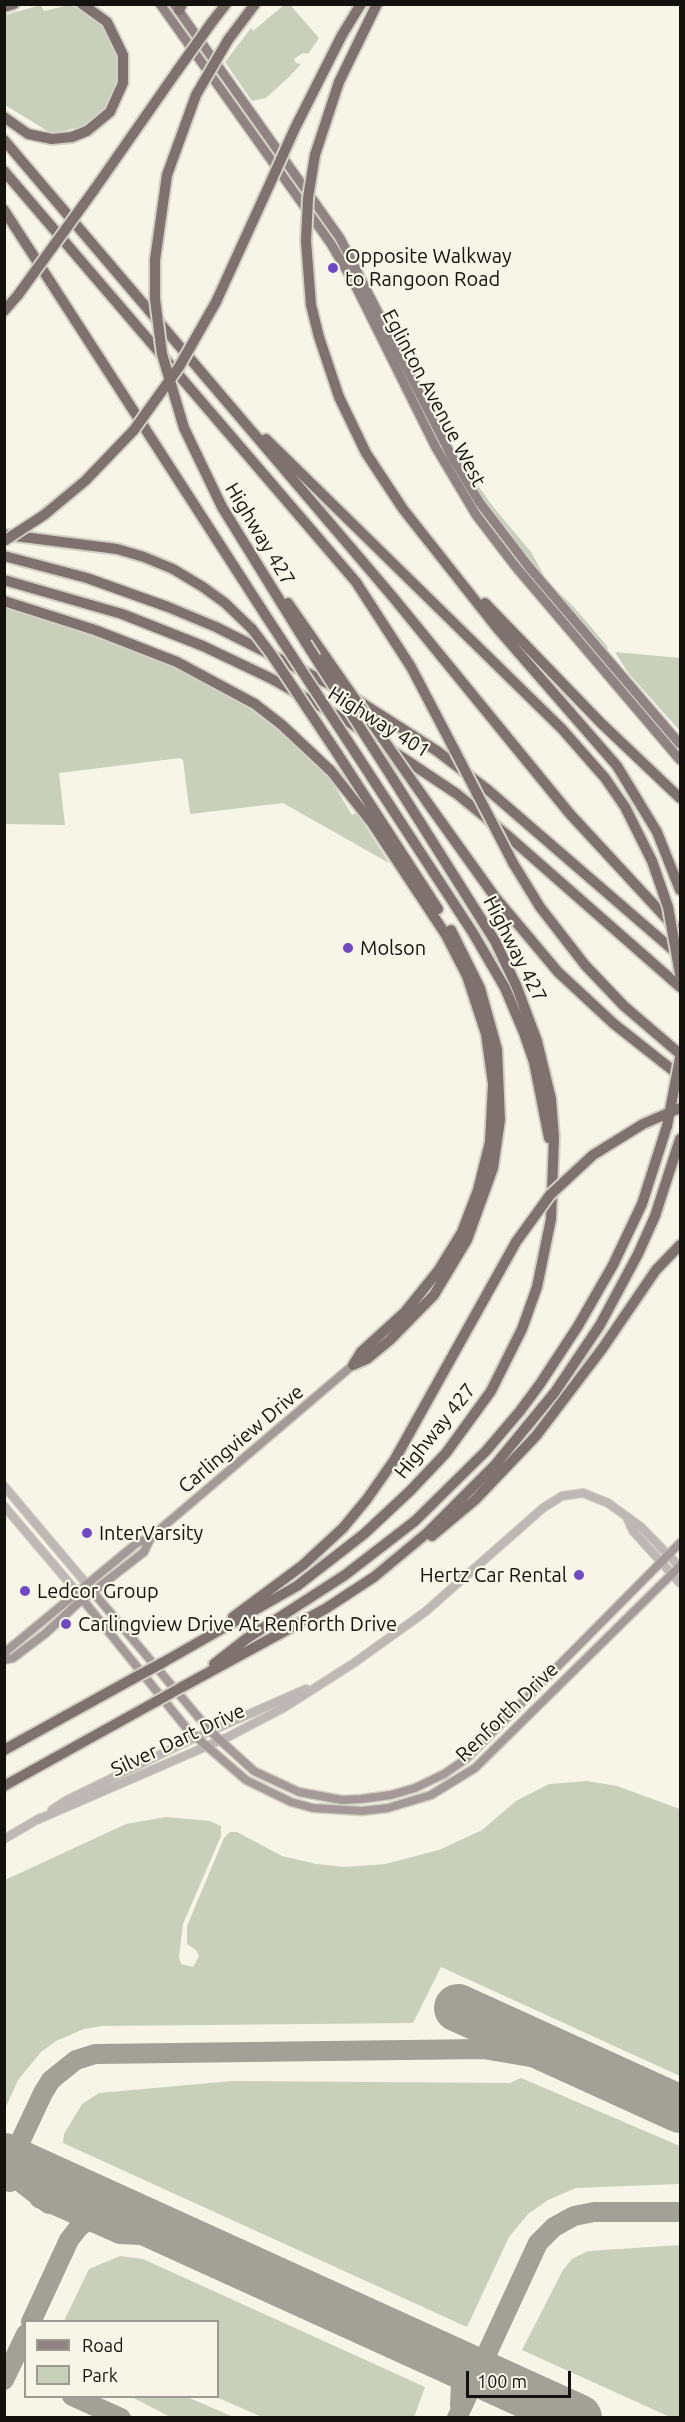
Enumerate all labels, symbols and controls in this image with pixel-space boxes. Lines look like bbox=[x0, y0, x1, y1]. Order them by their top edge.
place label: Opposite Walkway to Rangoon Road bbox=[345, 244, 512, 291]
marker: Opposite Walkway to Rangoon Road bbox=[326, 261, 340, 275]
street label: Eglinton Avenue West bbox=[377, 305, 491, 491]
street label: Highway 427 bbox=[220, 478, 300, 590]
street label: Highway 401 bbox=[324, 681, 434, 763]
street label: Highway 427 bbox=[478, 892, 552, 1006]
place label: Molson bbox=[360, 936, 426, 960]
marker: Molson bbox=[341, 941, 355, 955]
street label: Highway 427 bbox=[389, 1379, 481, 1483]
street label: Carlingview Drive bbox=[173, 1380, 309, 1498]
place label: InterVarsity bbox=[99, 1521, 203, 1545]
marker: InterVarsity bbox=[80, 1526, 94, 1540]
place label: Hertz Car Rental bbox=[420, 1563, 567, 1587]
marker: Hertz Car Rental bbox=[572, 1568, 586, 1582]
place label: Ledcor Group bbox=[37, 1579, 159, 1603]
marker: Ledcor Group bbox=[18, 1584, 32, 1598]
place label: Carlingview Drive At Renforth Drive bbox=[78, 1612, 397, 1636]
marker: Carlingview Drive At Renforth Drive bbox=[59, 1617, 73, 1631]
street label: Renforth Drive bbox=[451, 1657, 563, 1767]
street label: Silver Dart Drive bbox=[107, 1698, 249, 1782]
legend bbox=[24, 2320, 219, 2398]
text: Road bbox=[82, 2335, 124, 2355]
scale bar bbox=[469, 2359, 574, 2397]
text: Park bbox=[82, 2365, 118, 2385]
text: 100 m bbox=[477, 2371, 527, 2391]

